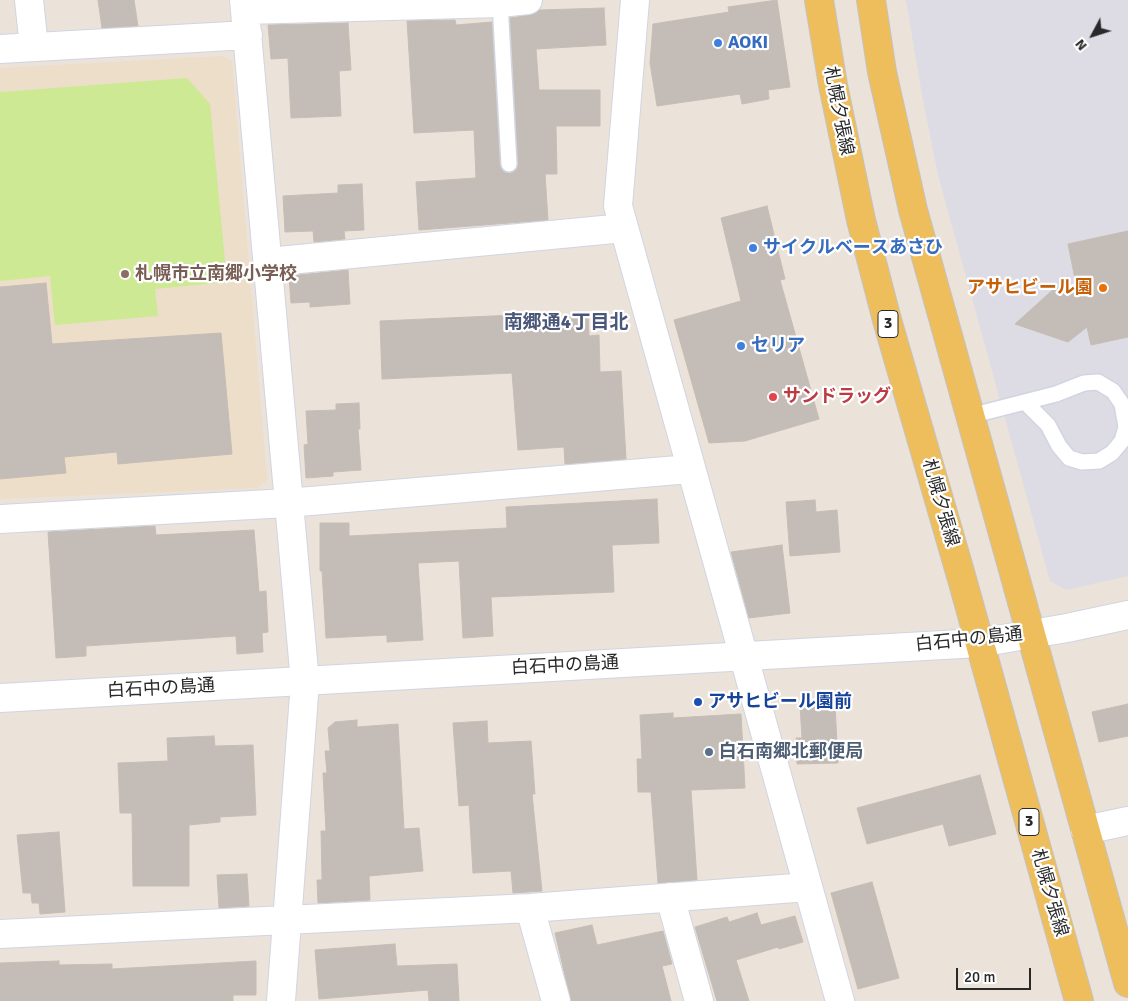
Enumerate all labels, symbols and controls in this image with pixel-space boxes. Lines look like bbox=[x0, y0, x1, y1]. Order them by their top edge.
north arrow bbox=[1068, 10, 1118, 60]
place label: AOKI bbox=[728, 32, 768, 54]
text: N bbox=[1071, 36, 1091, 54]
marker: AOKI bbox=[712, 37, 724, 49]
street label: 札幌夕張線 bbox=[819, 65, 857, 157]
place label: サイクルベースあさひ bbox=[763, 237, 943, 259]
marker: サイクルベースあさひ bbox=[747, 242, 759, 254]
place label: 札幌市立南郷小学校 bbox=[135, 263, 297, 285]
marker: 札幌市立南郷小学校 bbox=[119, 268, 131, 280]
place label: アサヒビール園 bbox=[967, 277, 1093, 299]
marker: アサヒビール園 bbox=[1097, 282, 1109, 294]
road number: 3 bbox=[878, 310, 898, 338]
district label: 南郷通4丁目北 bbox=[504, 312, 628, 334]
place label: セリア bbox=[751, 335, 805, 357]
marker: セリア bbox=[735, 340, 747, 352]
place label: サンドラッグ bbox=[783, 386, 891, 408]
marker: サンドラッグ bbox=[767, 391, 779, 403]
street label: 札幌夕張線 bbox=[917, 457, 963, 549]
street label: 白石中の島通 bbox=[914, 624, 1024, 656]
street label: 白石中の島通 bbox=[511, 652, 619, 680]
street label: 白石中の島通 bbox=[107, 675, 215, 703]
place label: アサヒビール園前 bbox=[708, 691, 852, 713]
marker: アサヒビール園前 bbox=[692, 696, 704, 708]
place label: 白石南郷北郵便局 bbox=[719, 741, 863, 763]
marker: 白石南郷北郵便局 bbox=[703, 746, 715, 758]
road number: 3 bbox=[1019, 809, 1039, 836]
street label: 札幌夕張線 bbox=[1026, 847, 1072, 939]
scale bar bbox=[958, 958, 1033, 990]
text: 20 m bbox=[964, 968, 995, 986]

